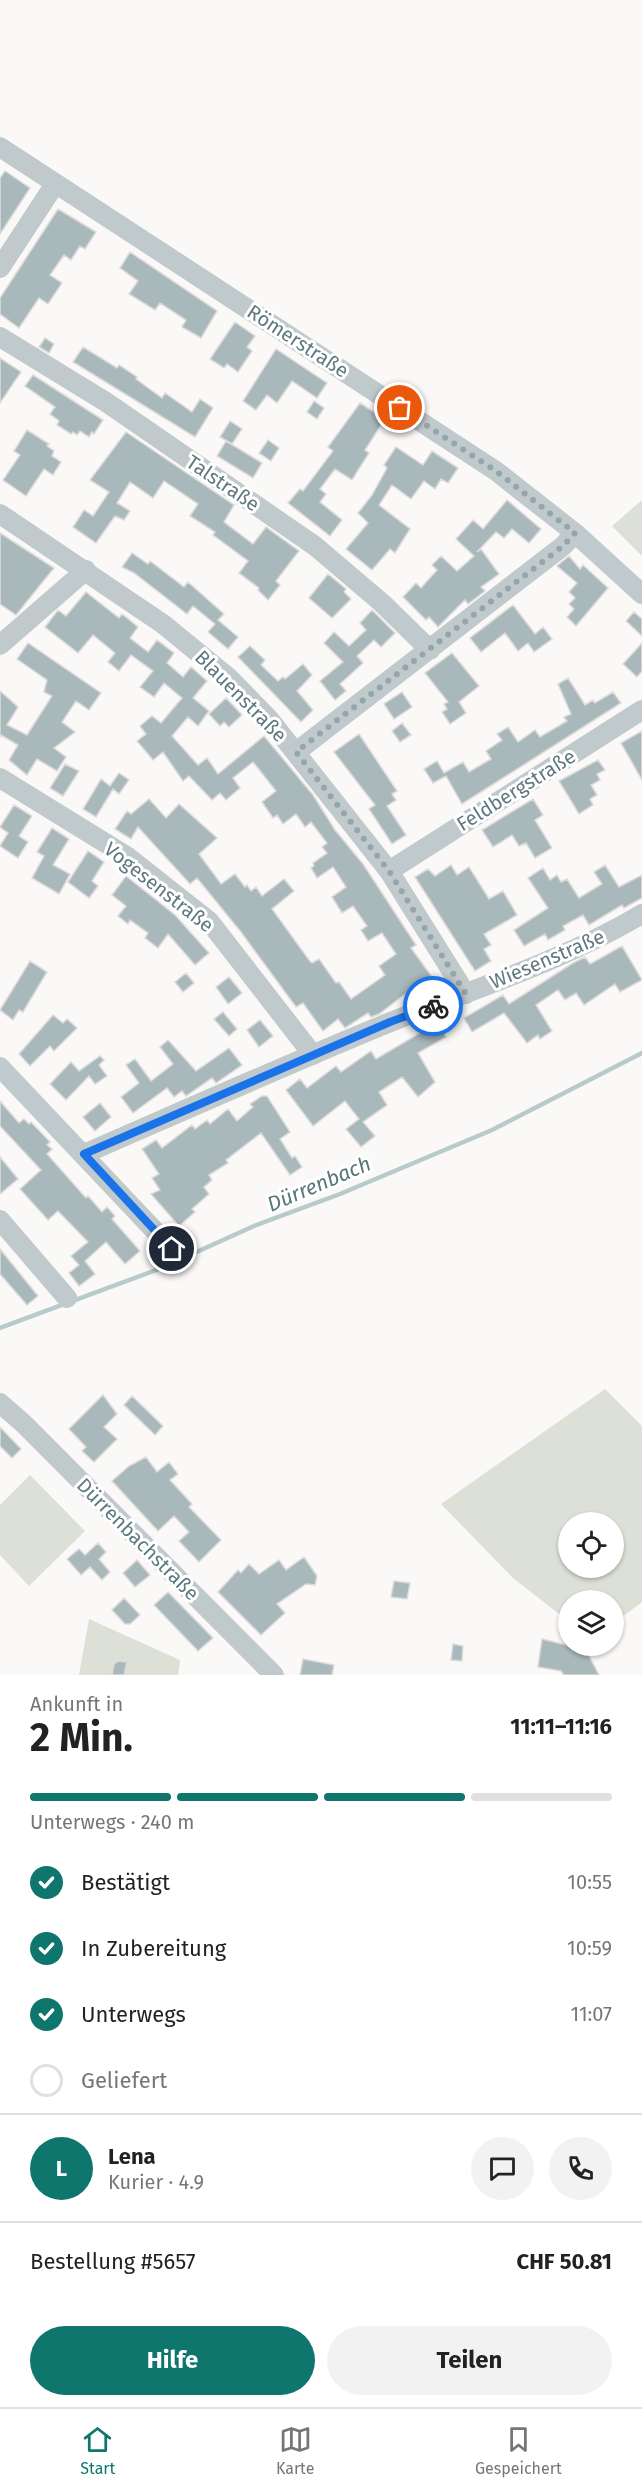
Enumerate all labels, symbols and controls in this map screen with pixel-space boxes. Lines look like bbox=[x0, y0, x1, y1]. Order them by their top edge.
street label: Römerstraße bbox=[243, 299, 353, 383]
pin bbox=[374, 382, 425, 433]
icon: bag bbox=[383, 391, 416, 424]
street label: Talstraße bbox=[182, 450, 264, 516]
street label: Blauenstraße bbox=[190, 645, 292, 747]
street label: Feldbergstraße bbox=[452, 744, 580, 836]
street label: Vogesenstraße bbox=[99, 837, 219, 937]
street label: Wiesenstraße bbox=[486, 924, 608, 994]
courier bbox=[403, 976, 463, 1036]
icon: bike bbox=[417, 990, 450, 1023]
water label: Dürrenbach bbox=[263, 1151, 375, 1217]
pin bbox=[146, 1223, 197, 1274]
icon: home bbox=[155, 1232, 188, 1265]
street label: Dürrenbachstraße bbox=[72, 1473, 204, 1605]
map controls bbox=[558, 1512, 624, 1656]
button: locate bbox=[558, 1512, 624, 1578]
button: layers bbox=[558, 1590, 624, 1656]
text: Ankunft in bbox=[30, 1692, 123, 1716]
text: 11:11–11:16 bbox=[510, 1713, 612, 1740]
text: 2 Min. bbox=[30, 1715, 133, 1761]
text: Unterwegs · 240 m bbox=[30, 1810, 194, 1834]
icon: check bbox=[30, 1866, 63, 1899]
text: Bestätigt bbox=[81, 1869, 170, 1896]
text: 10:55 bbox=[567, 1870, 612, 1894]
icon: check bbox=[30, 1932, 63, 1965]
text: In Zubereitung bbox=[81, 1935, 226, 1962]
text: 10:59 bbox=[567, 1936, 612, 1960]
icon: check bbox=[30, 1998, 63, 2031]
text: Unterwegs bbox=[81, 2001, 186, 2028]
text: 11:07 bbox=[571, 2002, 612, 2026]
text: Geliefert bbox=[81, 2067, 167, 2094]
button: chat bbox=[471, 2137, 534, 2200]
button: phone bbox=[549, 2137, 612, 2200]
text: Lena bbox=[108, 2143, 156, 2170]
text: L bbox=[56, 2155, 67, 2182]
text: Kurier · 4.9 bbox=[108, 2170, 204, 2194]
text: Bestellung #5657 bbox=[30, 2248, 195, 2275]
text: CHF 50.81 bbox=[516, 2248, 612, 2275]
button: Hilfe bbox=[30, 2326, 315, 2395]
button: Teilen bbox=[327, 2326, 612, 2395]
tab: Start bbox=[80, 2423, 115, 2478]
tab: Karte bbox=[276, 2423, 314, 2478]
tab: Gespeichert bbox=[475, 2423, 562, 2478]

